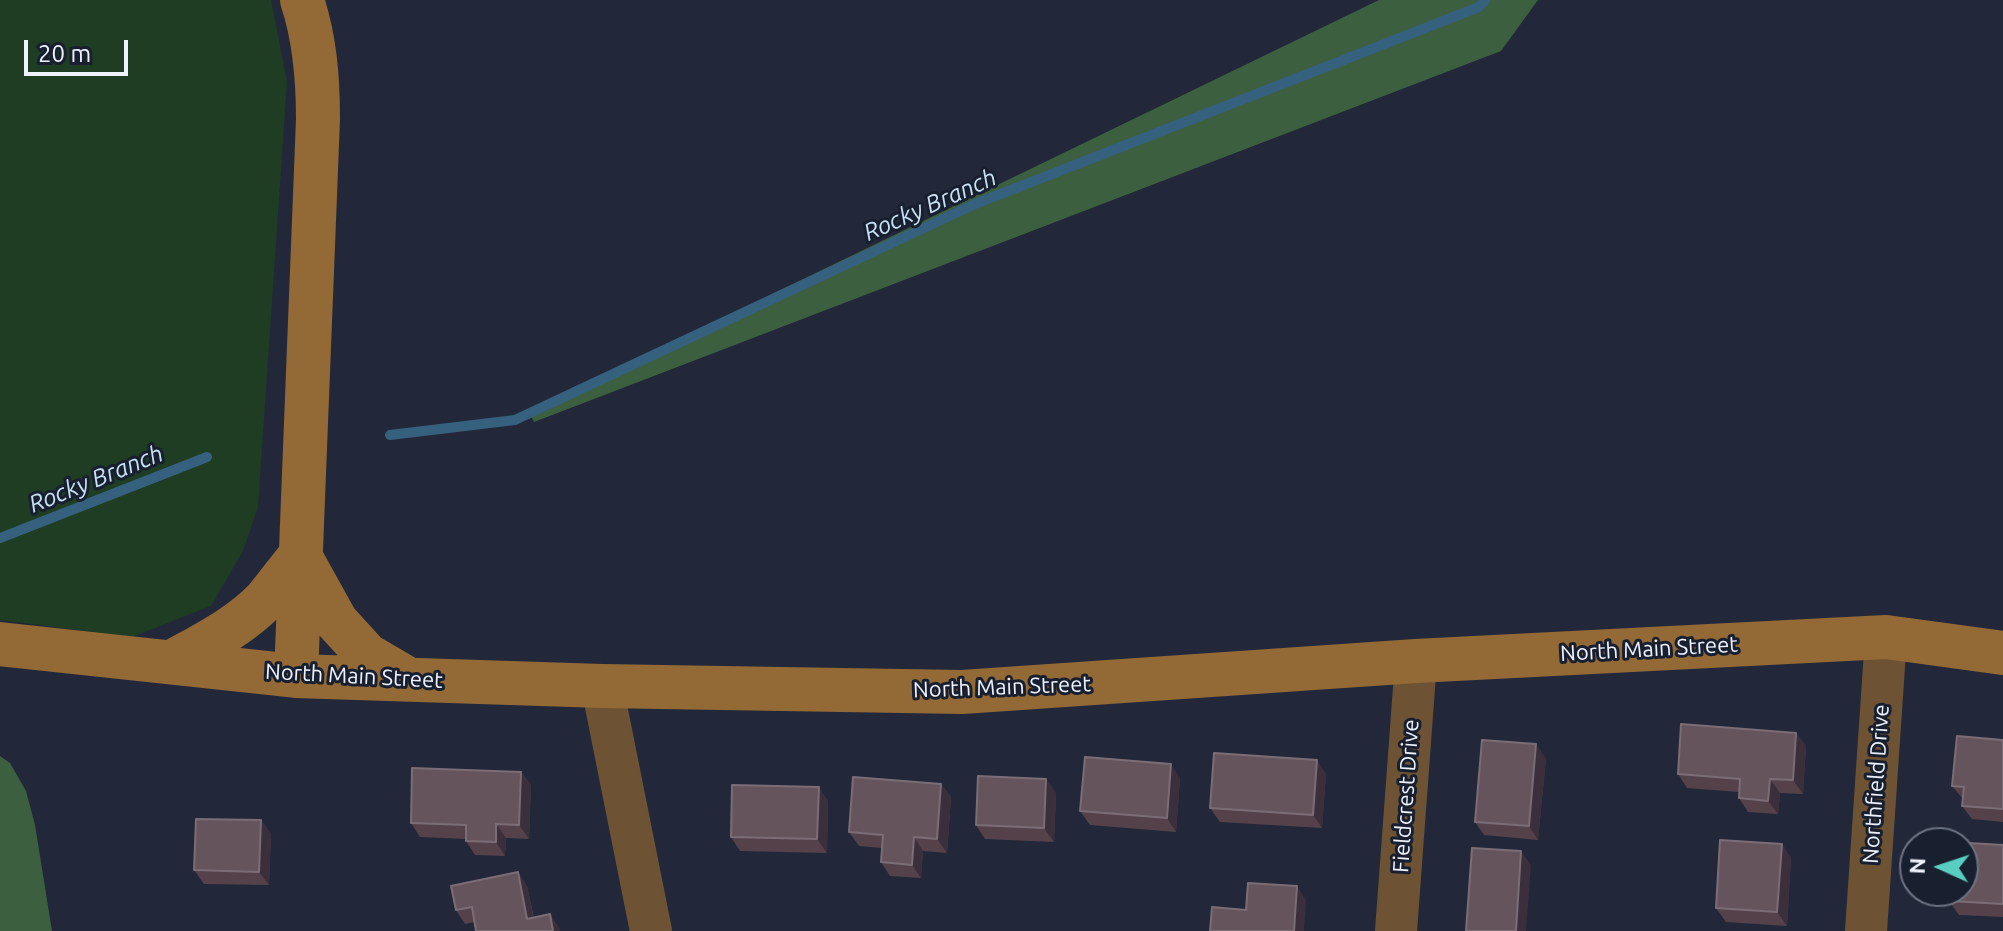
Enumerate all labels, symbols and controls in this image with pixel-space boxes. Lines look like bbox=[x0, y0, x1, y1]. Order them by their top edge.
scale bar bbox=[28, 24, 132, 74]
text: 20 m bbox=[38, 40, 91, 67]
water label: Rocky Branch bbox=[859, 163, 1001, 247]
water label: Rocky Branch bbox=[25, 439, 167, 519]
street label: North Main Street bbox=[1559, 631, 1739, 667]
street label: North Main Street bbox=[264, 658, 444, 694]
street label: North Main Street bbox=[913, 671, 1091, 703]
street label: Northfield Drive bbox=[1857, 703, 1895, 865]
street label: Fieldcrest Drive bbox=[1387, 718, 1425, 874]
north arrow bbox=[1899, 827, 1979, 907]
text: N bbox=[1904, 857, 1929, 875]

